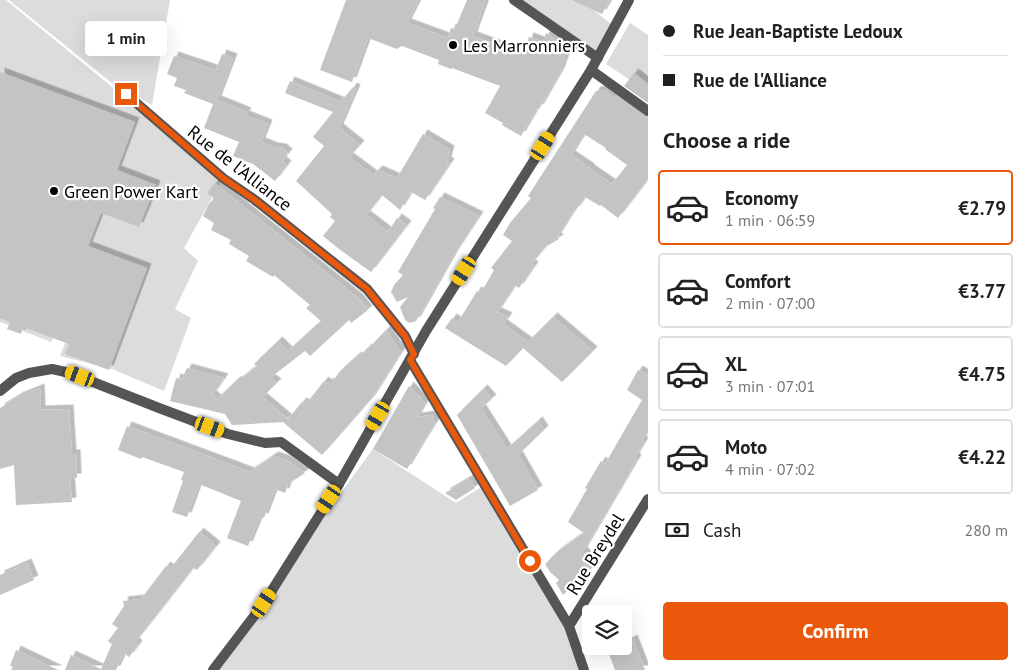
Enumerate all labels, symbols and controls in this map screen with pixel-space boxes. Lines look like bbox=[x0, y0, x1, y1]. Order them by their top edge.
text: Rue Jean-Baptiste Ledoux bbox=[693, 19, 903, 43]
callout: 1 min bbox=[85, 22, 167, 56]
text: 1 min bbox=[106, 28, 146, 48]
place label: Les Marronniers bbox=[463, 34, 585, 57]
marker: Les Marronniers bbox=[447, 39, 459, 51]
text: Rue de l'Alliance bbox=[693, 68, 827, 92]
route end bbox=[115, 83, 137, 105]
street label: Rue de l'Alliance bbox=[183, 120, 297, 216]
text: Choose a ride bbox=[663, 126, 790, 154]
car bbox=[528, 129, 557, 163]
place label: Green Power Kart bbox=[64, 180, 198, 203]
marker: Green Power Kart bbox=[48, 185, 60, 197]
icon: car bbox=[665, 185, 710, 230]
text: Economy bbox=[725, 186, 798, 210]
text: €2.79 bbox=[958, 196, 1006, 220]
text: 1 min · 06:59 bbox=[725, 210, 815, 230]
car bbox=[449, 254, 478, 288]
icon: car bbox=[665, 268, 710, 313]
text: Comfort bbox=[725, 269, 791, 293]
text: €3.77 bbox=[958, 279, 1006, 303]
text: 2 min · 07:00 bbox=[725, 293, 815, 313]
icon: car bbox=[665, 351, 710, 396]
text: XL bbox=[725, 352, 747, 376]
text: €4.75 bbox=[958, 362, 1006, 386]
car bbox=[63, 364, 96, 388]
text: 3 min · 07:01 bbox=[725, 376, 815, 396]
car bbox=[364, 399, 391, 433]
car bbox=[193, 415, 226, 439]
icon: car bbox=[665, 434, 710, 479]
text: Moto bbox=[725, 435, 767, 459]
text: €4.22 bbox=[958, 445, 1006, 469]
text: 4 min · 07:02 bbox=[725, 459, 815, 479]
car bbox=[314, 482, 343, 516]
street label: Rue Breydel bbox=[561, 508, 630, 599]
icon: cash bbox=[663, 516, 691, 544]
text: Cash bbox=[703, 518, 741, 542]
text: 280 m bbox=[965, 520, 1008, 540]
route start bbox=[519, 550, 541, 572]
car bbox=[249, 586, 278, 620]
button: Confirm bbox=[663, 602, 1008, 660]
map controls bbox=[582, 605, 632, 655]
button: layers bbox=[582, 605, 632, 655]

